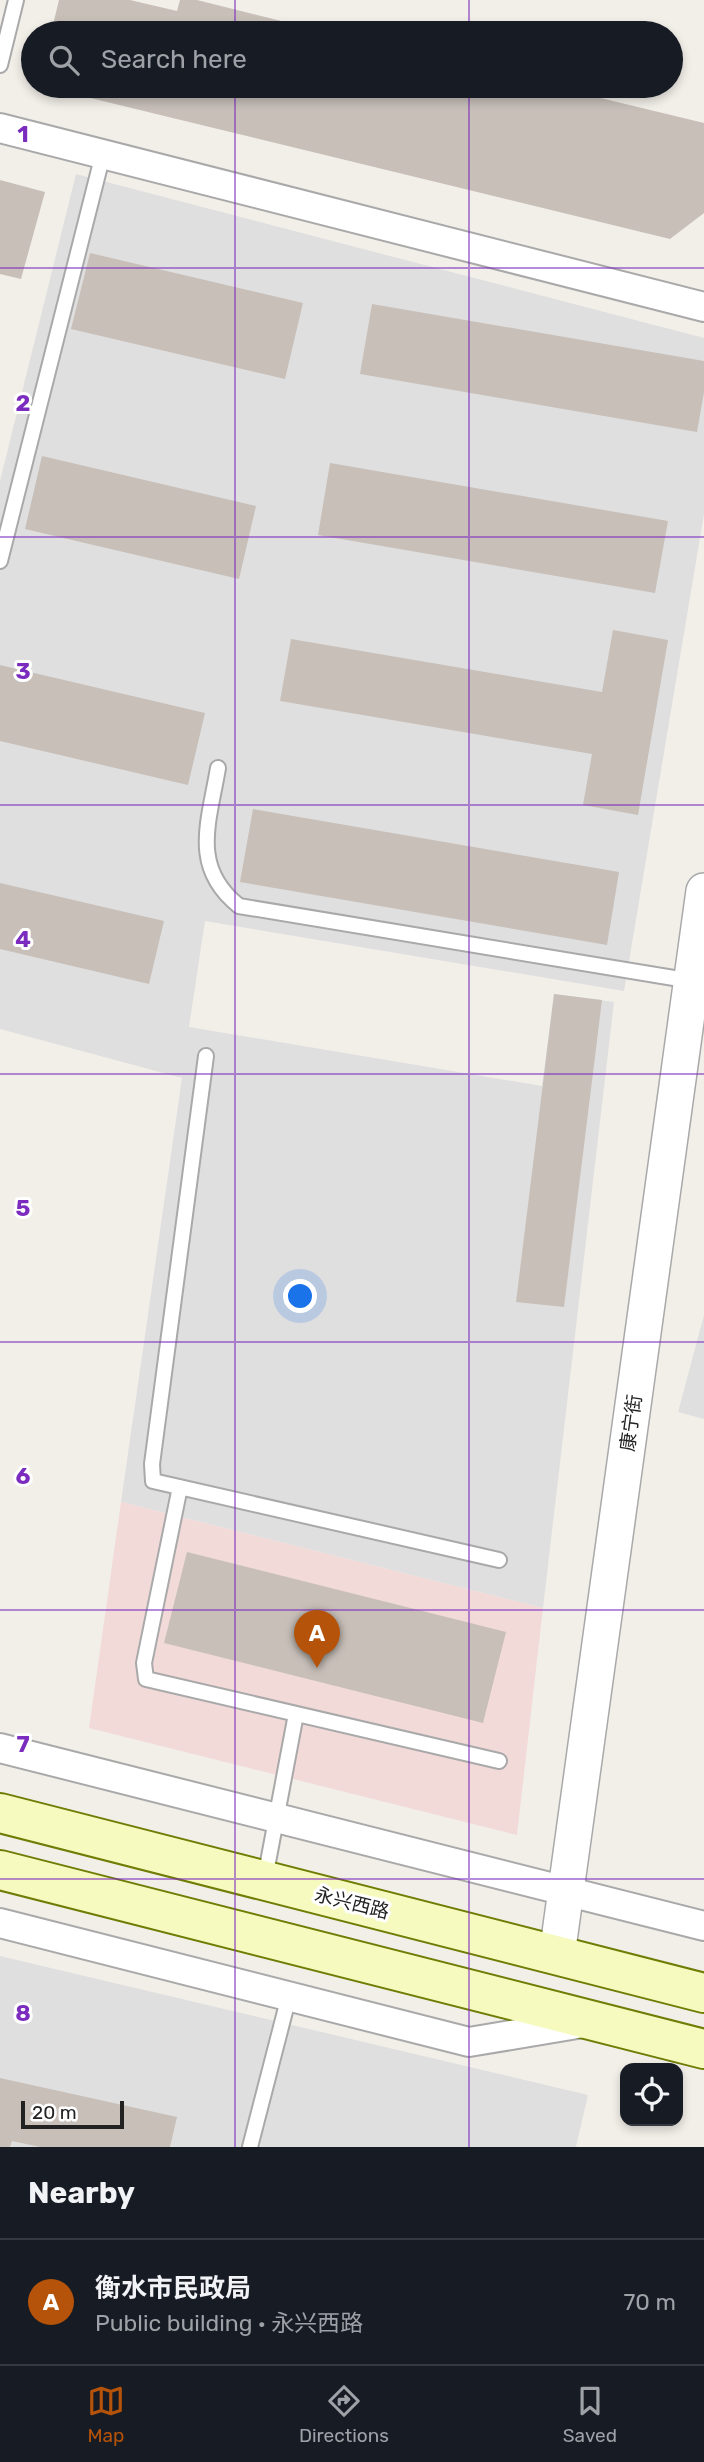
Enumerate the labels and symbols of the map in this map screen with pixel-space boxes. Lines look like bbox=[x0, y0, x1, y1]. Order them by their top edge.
text: 1 bbox=[17, 120, 29, 148]
text: 2 bbox=[16, 389, 30, 417]
text: 3 bbox=[15, 657, 31, 685]
text: 4 bbox=[15, 925, 31, 953]
text: 5 bbox=[16, 1194, 31, 1222]
your location bbox=[283, 1279, 317, 1313]
street label: 康宁街 bbox=[616, 1393, 646, 1453]
text: 6 bbox=[16, 1462, 31, 1490]
pin: A bbox=[294, 1610, 340, 1668]
text: 7 bbox=[16, 1730, 30, 1758]
street label: 永兴西路 bbox=[312, 1883, 392, 1923]
text: 8 bbox=[15, 1999, 31, 2027]
scale bar bbox=[21, 2098, 124, 2130]

